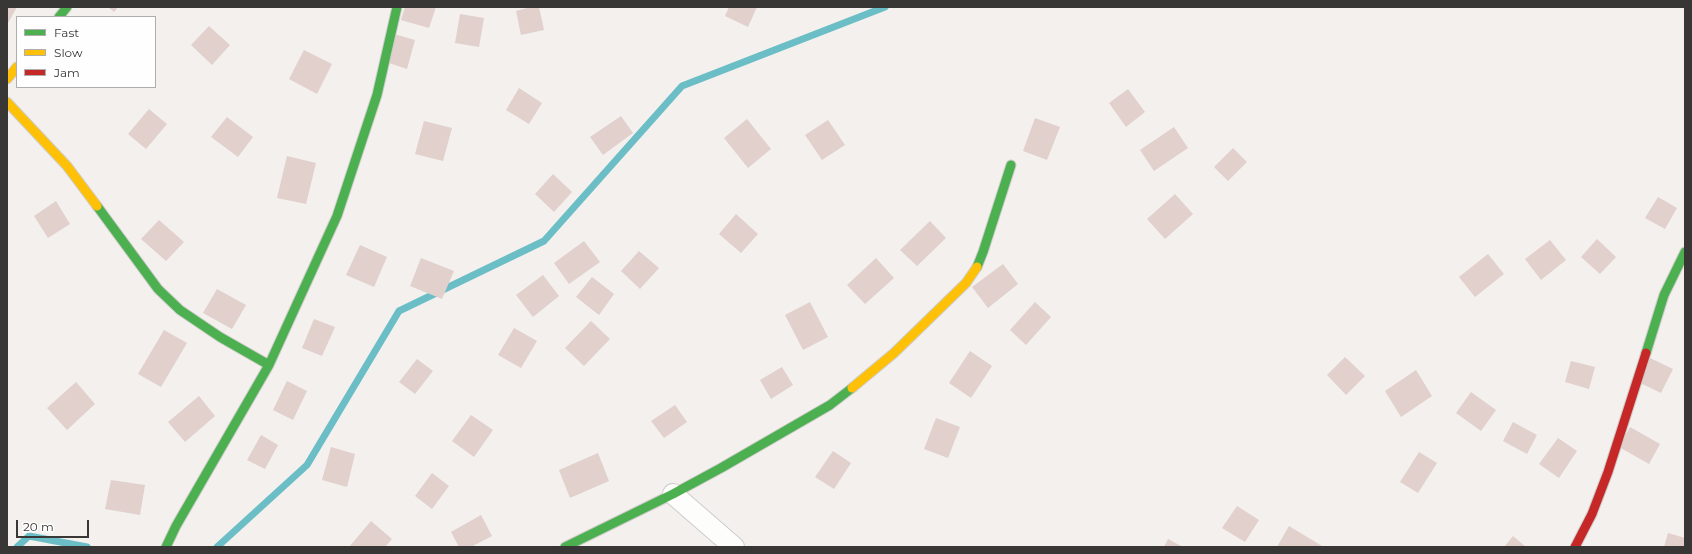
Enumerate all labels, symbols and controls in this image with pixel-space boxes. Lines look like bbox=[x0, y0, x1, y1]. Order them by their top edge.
legend bbox=[16, 16, 156, 88]
text: Fast bbox=[54, 25, 79, 40]
text: Slow bbox=[54, 45, 83, 60]
text: Jam bbox=[54, 65, 80, 80]
scale bar bbox=[18, 512, 91, 538]
text: 20 m bbox=[23, 519, 54, 534]

